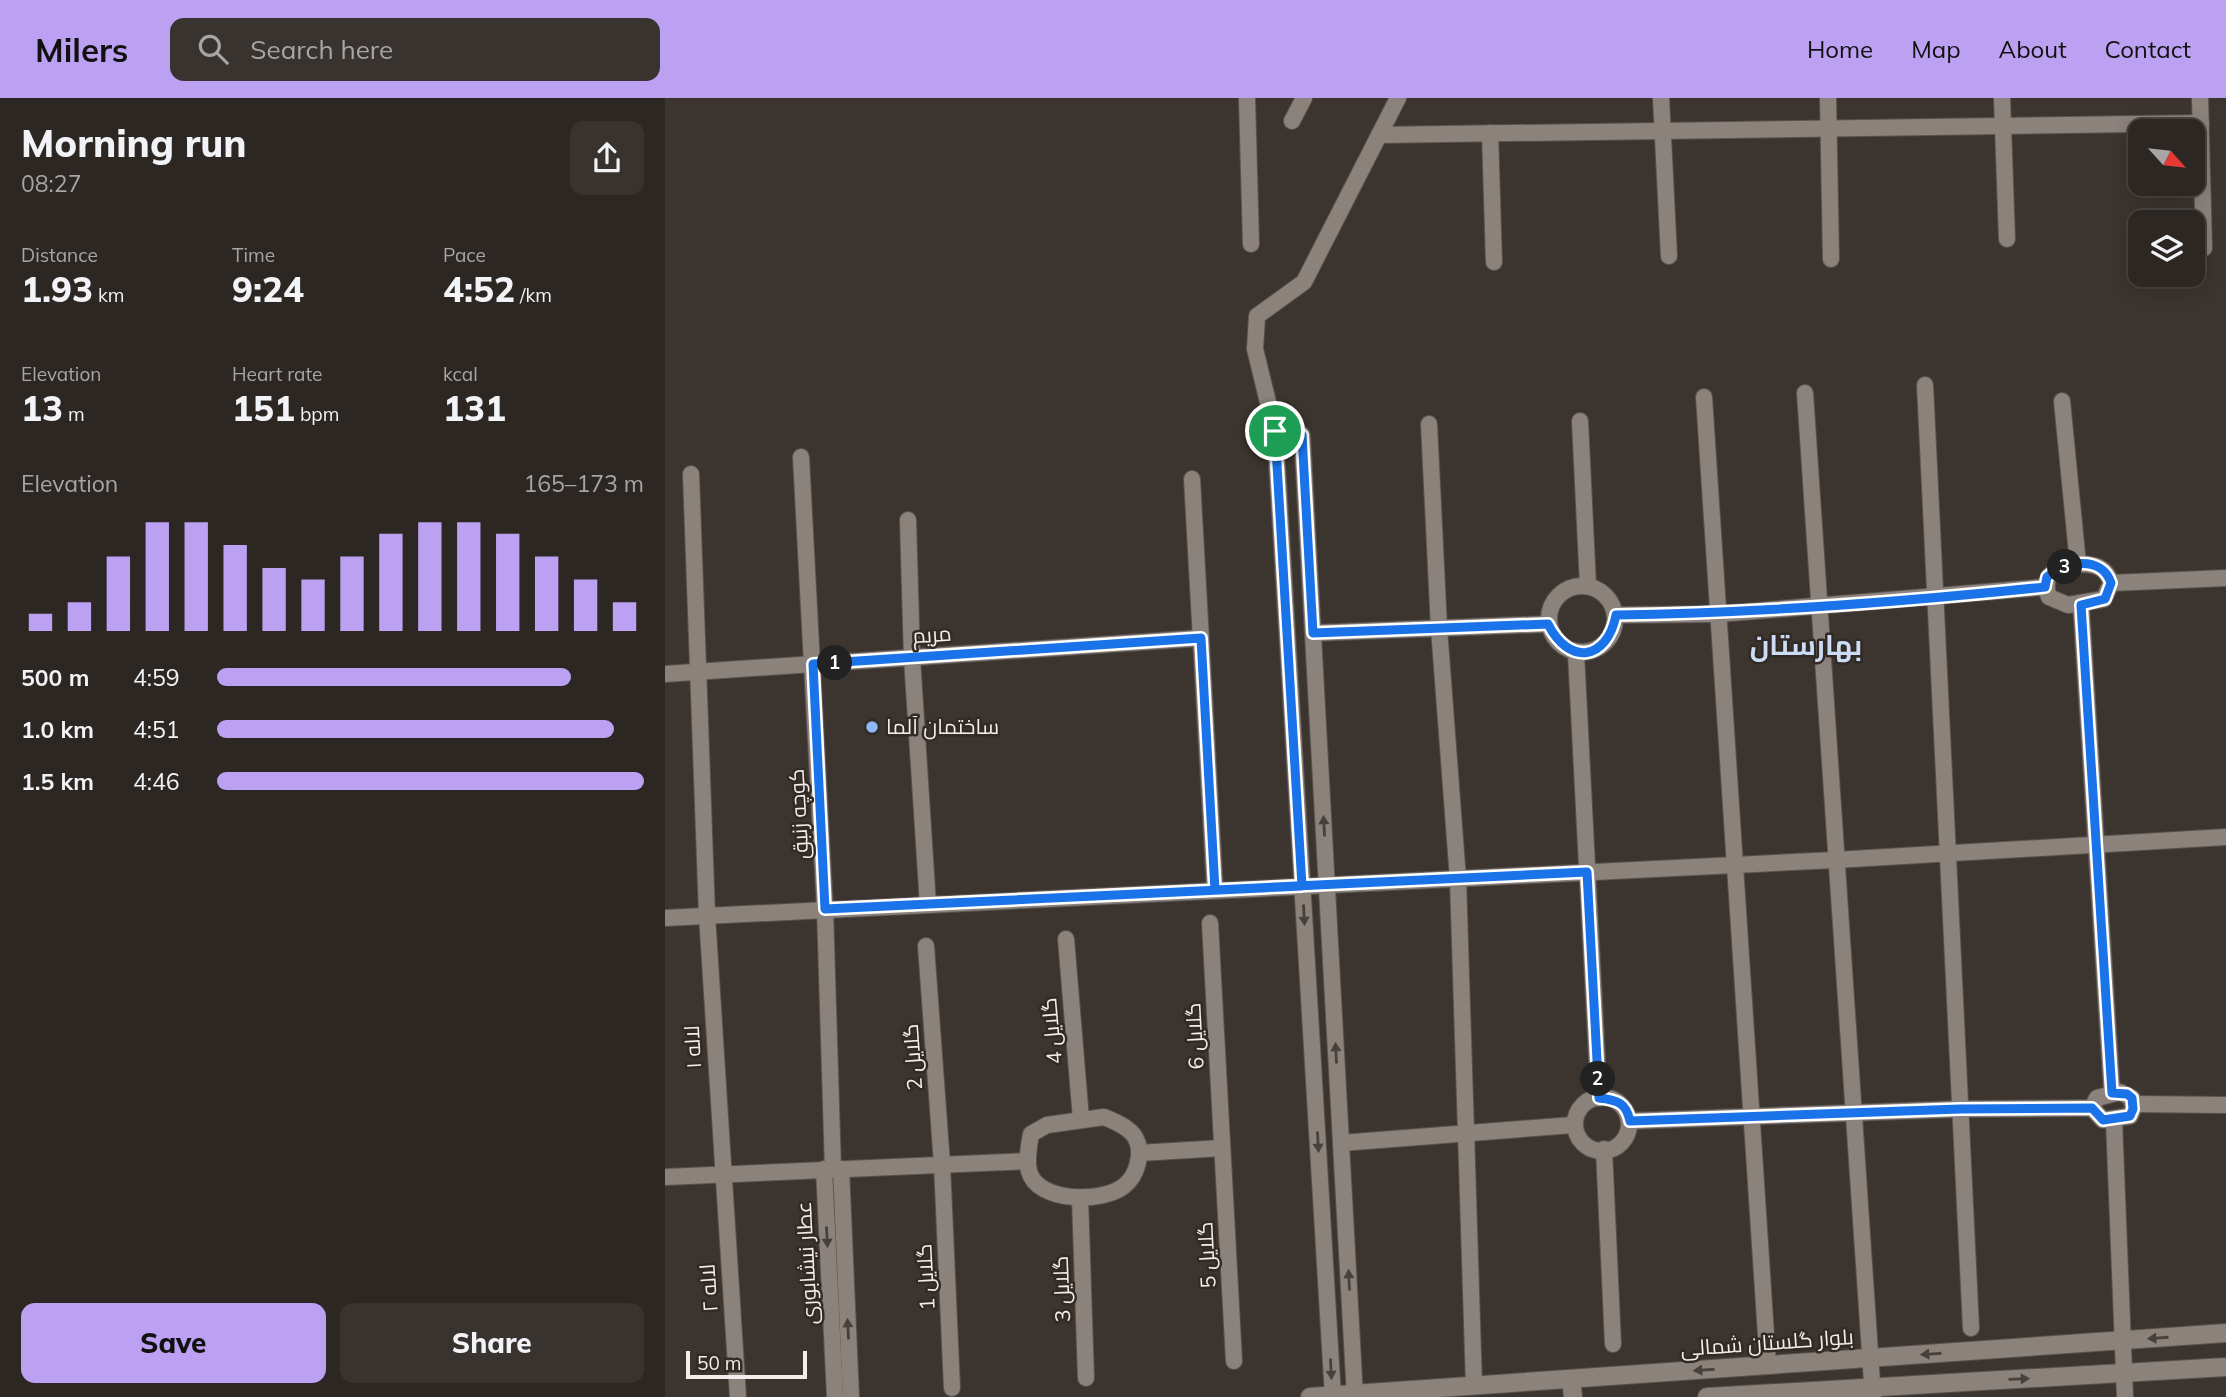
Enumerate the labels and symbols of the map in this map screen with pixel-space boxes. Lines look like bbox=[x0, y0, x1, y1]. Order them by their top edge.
north arrow bbox=[2128, 119, 2205, 196]
pin bbox=[1245, 401, 1305, 461]
pin: 3 bbox=[2047, 550, 2083, 584]
street label: مریم bbox=[911, 620, 953, 650]
district label: بهارستان bbox=[1750, 627, 1862, 663]
pin: 1 bbox=[817, 646, 853, 680]
place label: ساختمان آلما bbox=[886, 713, 999, 740]
marker: ساختمان آلما bbox=[864, 719, 880, 735]
street label: کوچه زنبق bbox=[783, 768, 815, 860]
one-way arrow bbox=[1318, 814, 1329, 836]
one-way arrow bbox=[1299, 904, 1310, 926]
street label: گلایل 4 bbox=[1035, 997, 1068, 1065]
street label: گلایل 6 bbox=[1179, 1002, 1210, 1070]
street label: گلایل 2 bbox=[897, 1023, 928, 1091]
street label: لاله ۱ bbox=[678, 1025, 706, 1069]
one-way arrow bbox=[1331, 1042, 1342, 1064]
pin: 2 bbox=[1581, 1062, 1615, 1096]
one-way arrow bbox=[1312, 1132, 1323, 1154]
street label: عطار نیشابوری bbox=[790, 1201, 823, 1325]
street label: گلایل 5 bbox=[1191, 1221, 1222, 1289]
one-way arrow bbox=[822, 1227, 833, 1249]
street label: گلایل 1 bbox=[910, 1243, 941, 1311]
street label: گلایل 3 bbox=[1047, 1255, 1076, 1323]
street label: لاله ۲ bbox=[693, 1263, 723, 1313]
one-way arrow bbox=[1343, 1269, 1354, 1291]
one-way arrow bbox=[842, 1318, 853, 1340]
street label: بلوار گلستان شمالی bbox=[1680, 1323, 1854, 1362]
one-way arrow bbox=[2147, 1332, 2169, 1343]
scale bar bbox=[686, 1348, 807, 1380]
one-way arrow bbox=[1920, 1349, 1942, 1360]
one-way arrow bbox=[1326, 1359, 1337, 1381]
one-way arrow bbox=[1693, 1365, 1715, 1376]
one-way arrow bbox=[2009, 1373, 2031, 1384]

